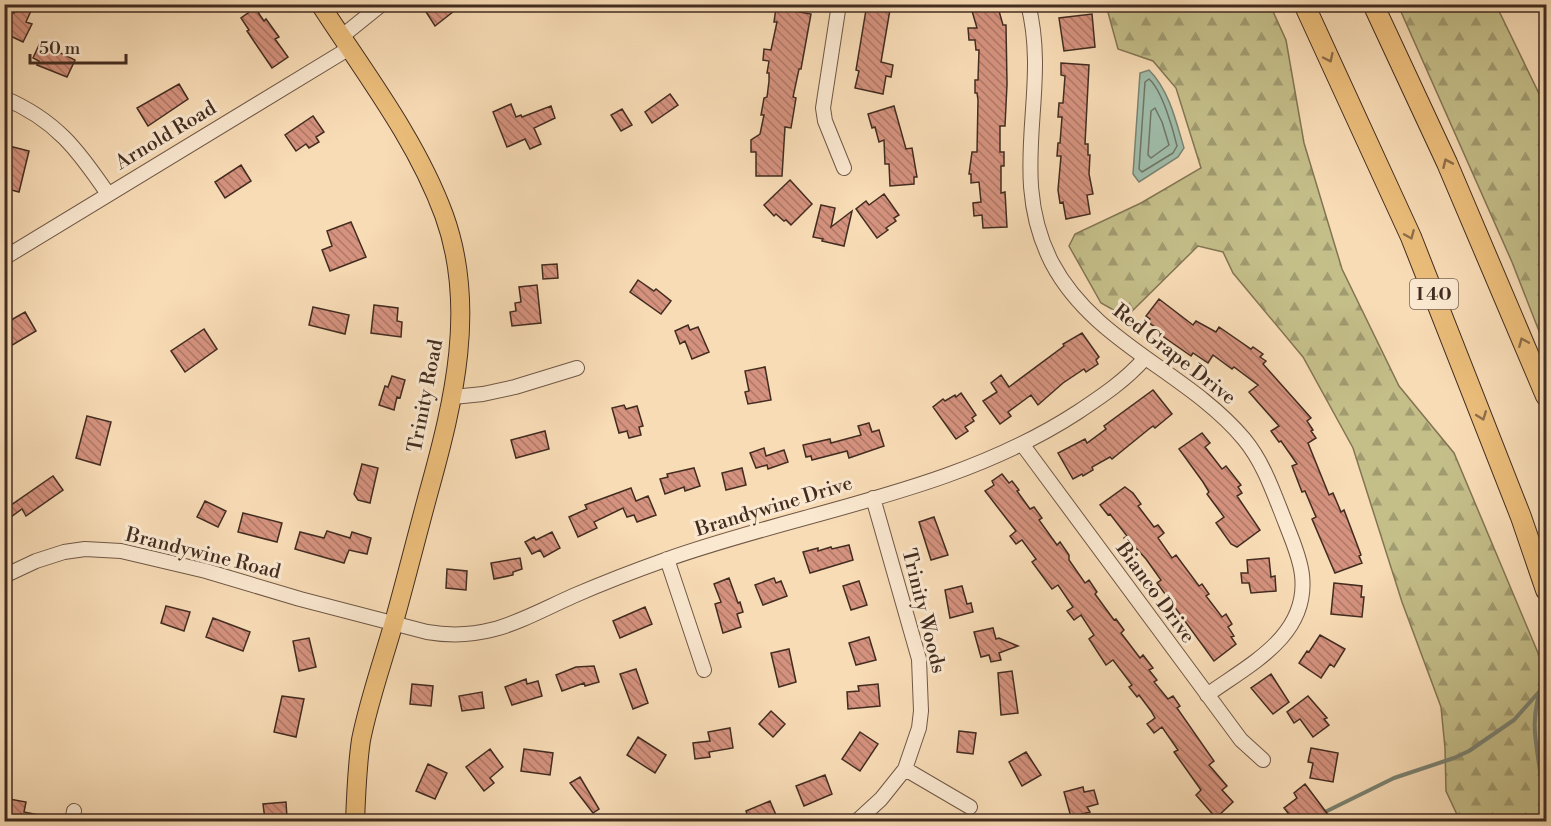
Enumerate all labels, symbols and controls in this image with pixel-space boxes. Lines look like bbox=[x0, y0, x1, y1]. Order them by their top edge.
scale bar bbox=[30, 27, 126, 65]
text: 50 m bbox=[39, 37, 81, 60]
one-way arrow bbox=[1322, 51, 1334, 62]
street label: Arnold Road bbox=[110, 96, 222, 176]
one-way arrow bbox=[1442, 158, 1454, 169]
one-way arrow bbox=[1403, 228, 1415, 239]
road number: I 40 bbox=[1410, 279, 1458, 309]
street label: Red Grape Drive bbox=[1107, 299, 1241, 411]
street label: Trinity Road bbox=[403, 337, 449, 455]
one-way arrow bbox=[1519, 337, 1531, 348]
one-way arrow bbox=[1475, 410, 1487, 421]
street label: Brandywine Drive bbox=[691, 471, 856, 543]
street label: Brandywine Road bbox=[122, 522, 284, 585]
street label: Bianco Drive bbox=[1109, 537, 1200, 649]
street label: Trinity Woods bbox=[895, 546, 951, 676]

